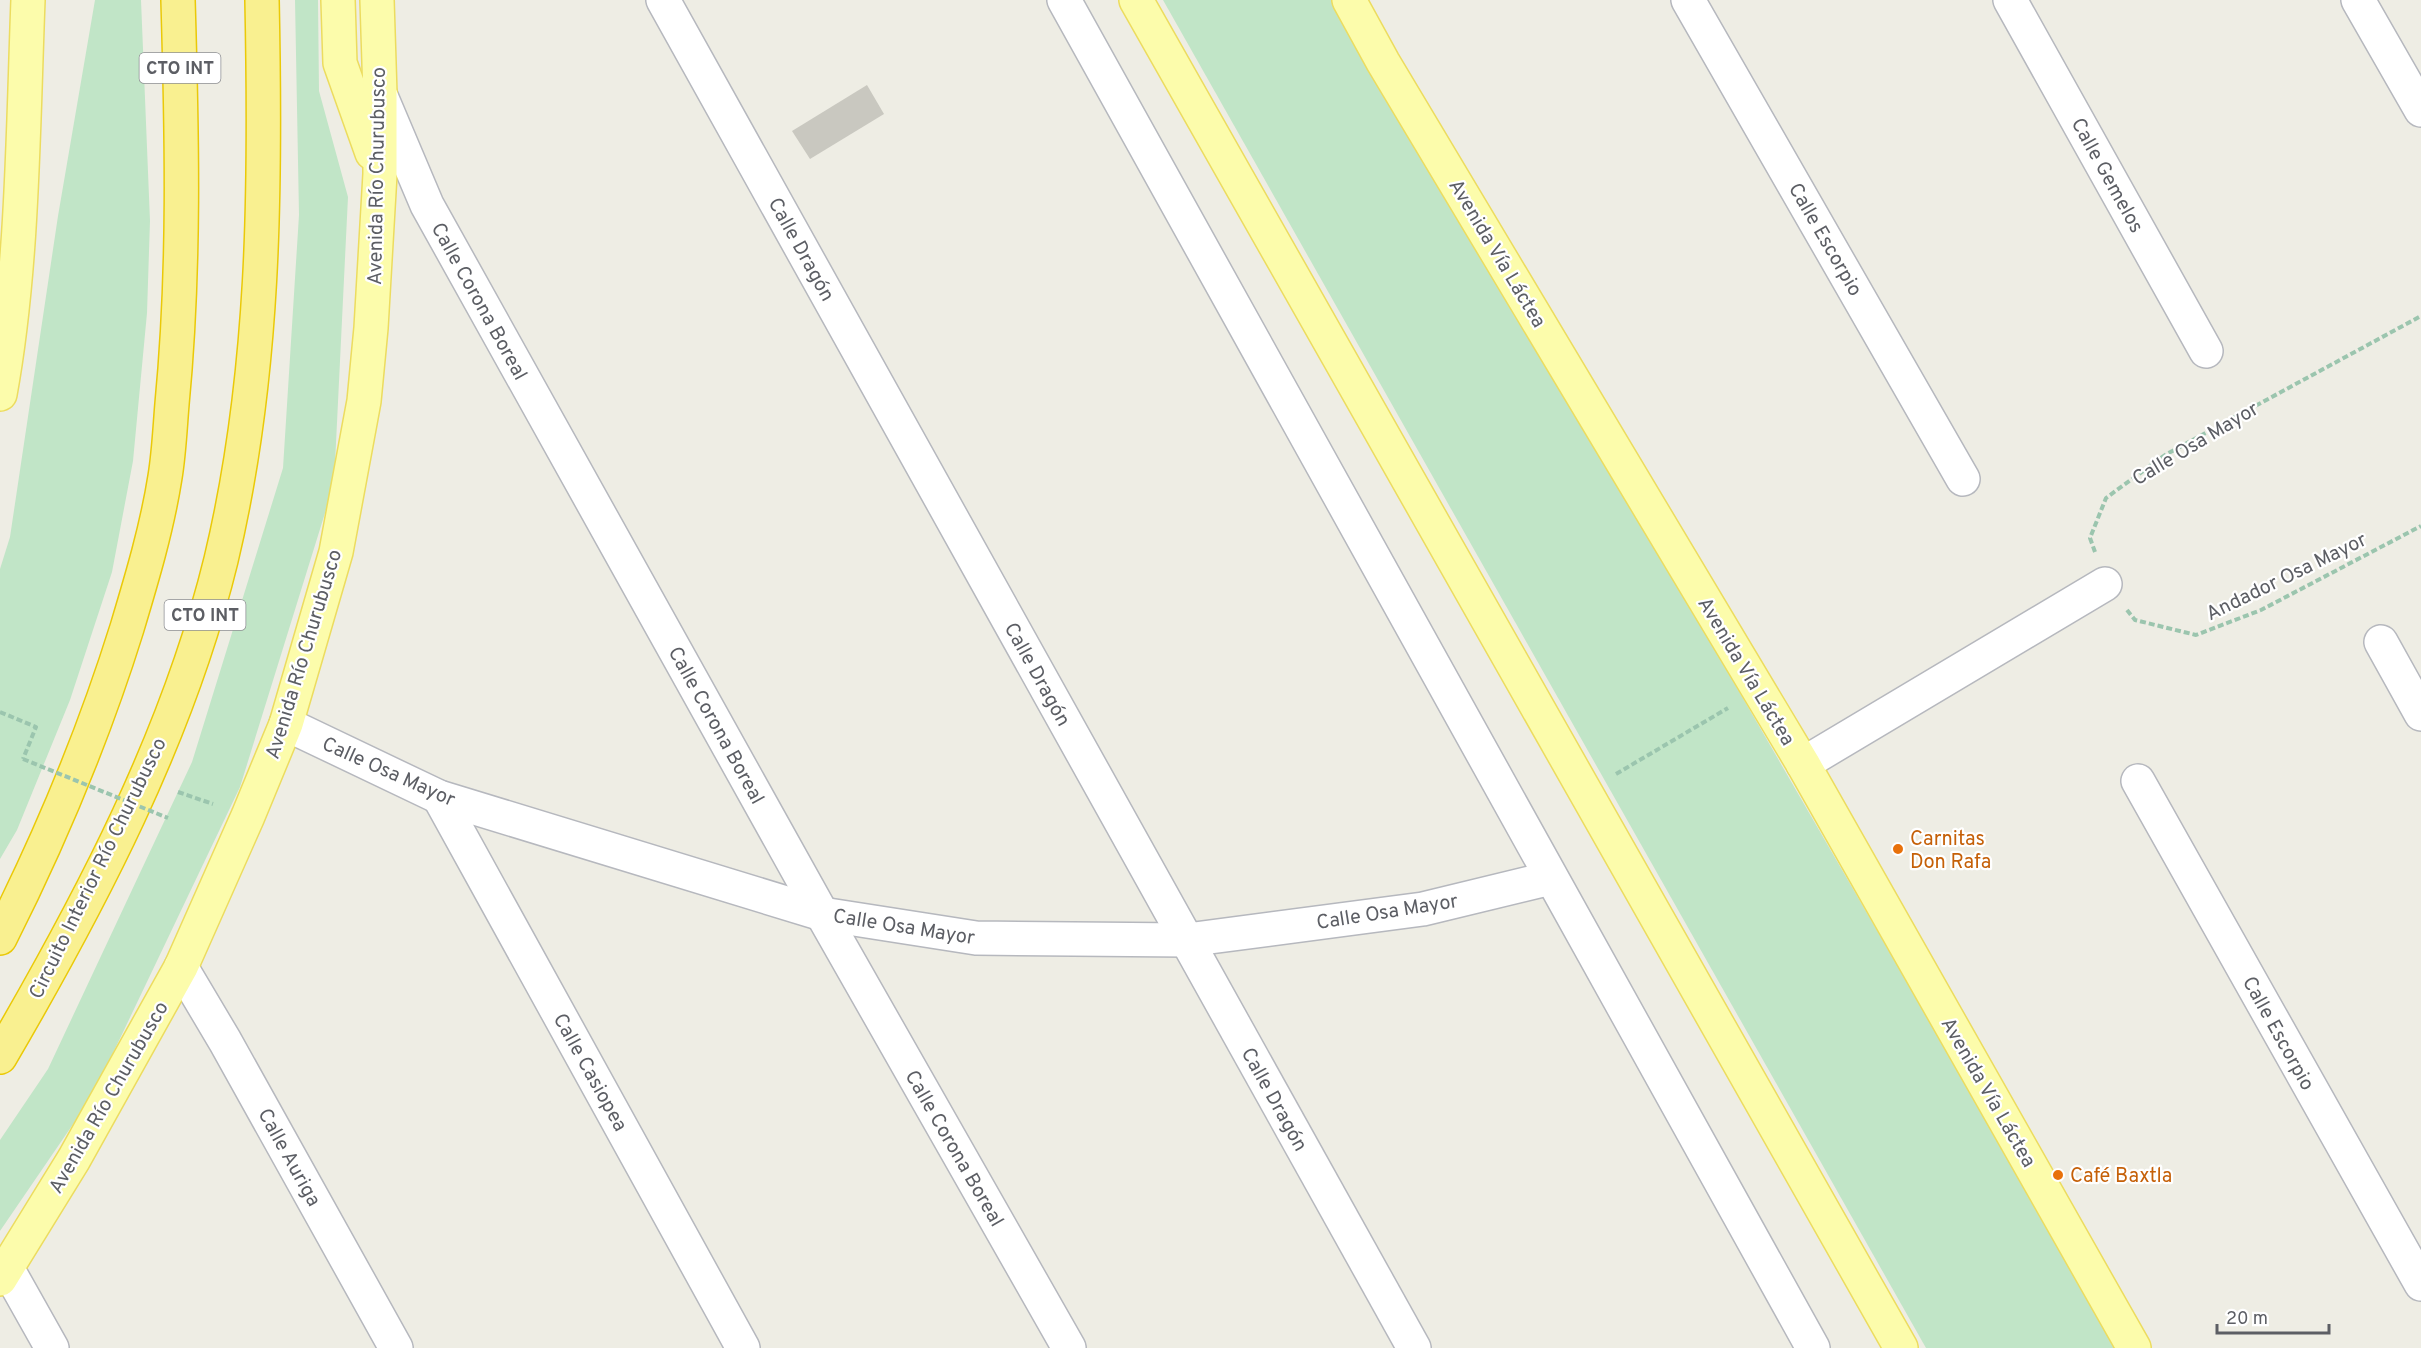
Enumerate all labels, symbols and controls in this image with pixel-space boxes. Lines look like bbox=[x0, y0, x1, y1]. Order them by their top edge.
road number: CTO INT bbox=[140, 53, 220, 83]
street label: Avenida Río Churubusco bbox=[363, 67, 393, 285]
street label: Calle Gemelos bbox=[2064, 114, 2149, 238]
street label: Avenida Vía Láctea bbox=[1442, 175, 1551, 333]
street label: Calle Escorpio bbox=[1781, 179, 1867, 301]
street label: Calle Dragón bbox=[761, 193, 839, 307]
street label: Calle Corona Boreal bbox=[424, 218, 532, 385]
street label: Calle Osa Mayor bbox=[2128, 397, 2264, 493]
street label: Andador Osa Mayor bbox=[2202, 527, 2372, 628]
street label: Avenida Río Churubusco bbox=[261, 546, 349, 763]
street label: Avenida Vía Láctea bbox=[1691, 593, 1800, 751]
road number: CTO INT bbox=[164, 600, 246, 630]
street label: Calle Dragón bbox=[997, 618, 1075, 732]
street label: Calle Corona Boreal bbox=[661, 642, 769, 809]
street label: Calle Osa Mayor bbox=[318, 732, 459, 814]
street label: Circuito Interior Río Churubusco bbox=[24, 734, 174, 1004]
place label: Carnitas Don Rafa bbox=[1910, 827, 1991, 876]
marker: Carnitas Don Rafa bbox=[1891, 842, 1905, 856]
street label: Calle Osa Mayor bbox=[1315, 889, 1460, 937]
street label: Calle Osa Mayor bbox=[831, 904, 977, 952]
street label: Calle Escorpio bbox=[2235, 972, 2319, 1096]
street label: Avenida Río Churubusco bbox=[44, 997, 176, 1199]
street label: Calle Casiopea bbox=[546, 1009, 632, 1137]
street label: Avenida Vía Láctea bbox=[1934, 1013, 2041, 1173]
street label: Calle Dragón bbox=[1234, 1043, 1312, 1157]
street label: Calle Corona Boreal bbox=[898, 1066, 1009, 1232]
street label: Calle Auriga bbox=[251, 1104, 326, 1212]
place label: Café Baxtla bbox=[2070, 1164, 2172, 1190]
marker: Café Baxtla bbox=[2051, 1168, 2065, 1182]
scale bar bbox=[2217, 1297, 2330, 1335]
text: 20 m bbox=[2226, 1308, 2268, 1331]

